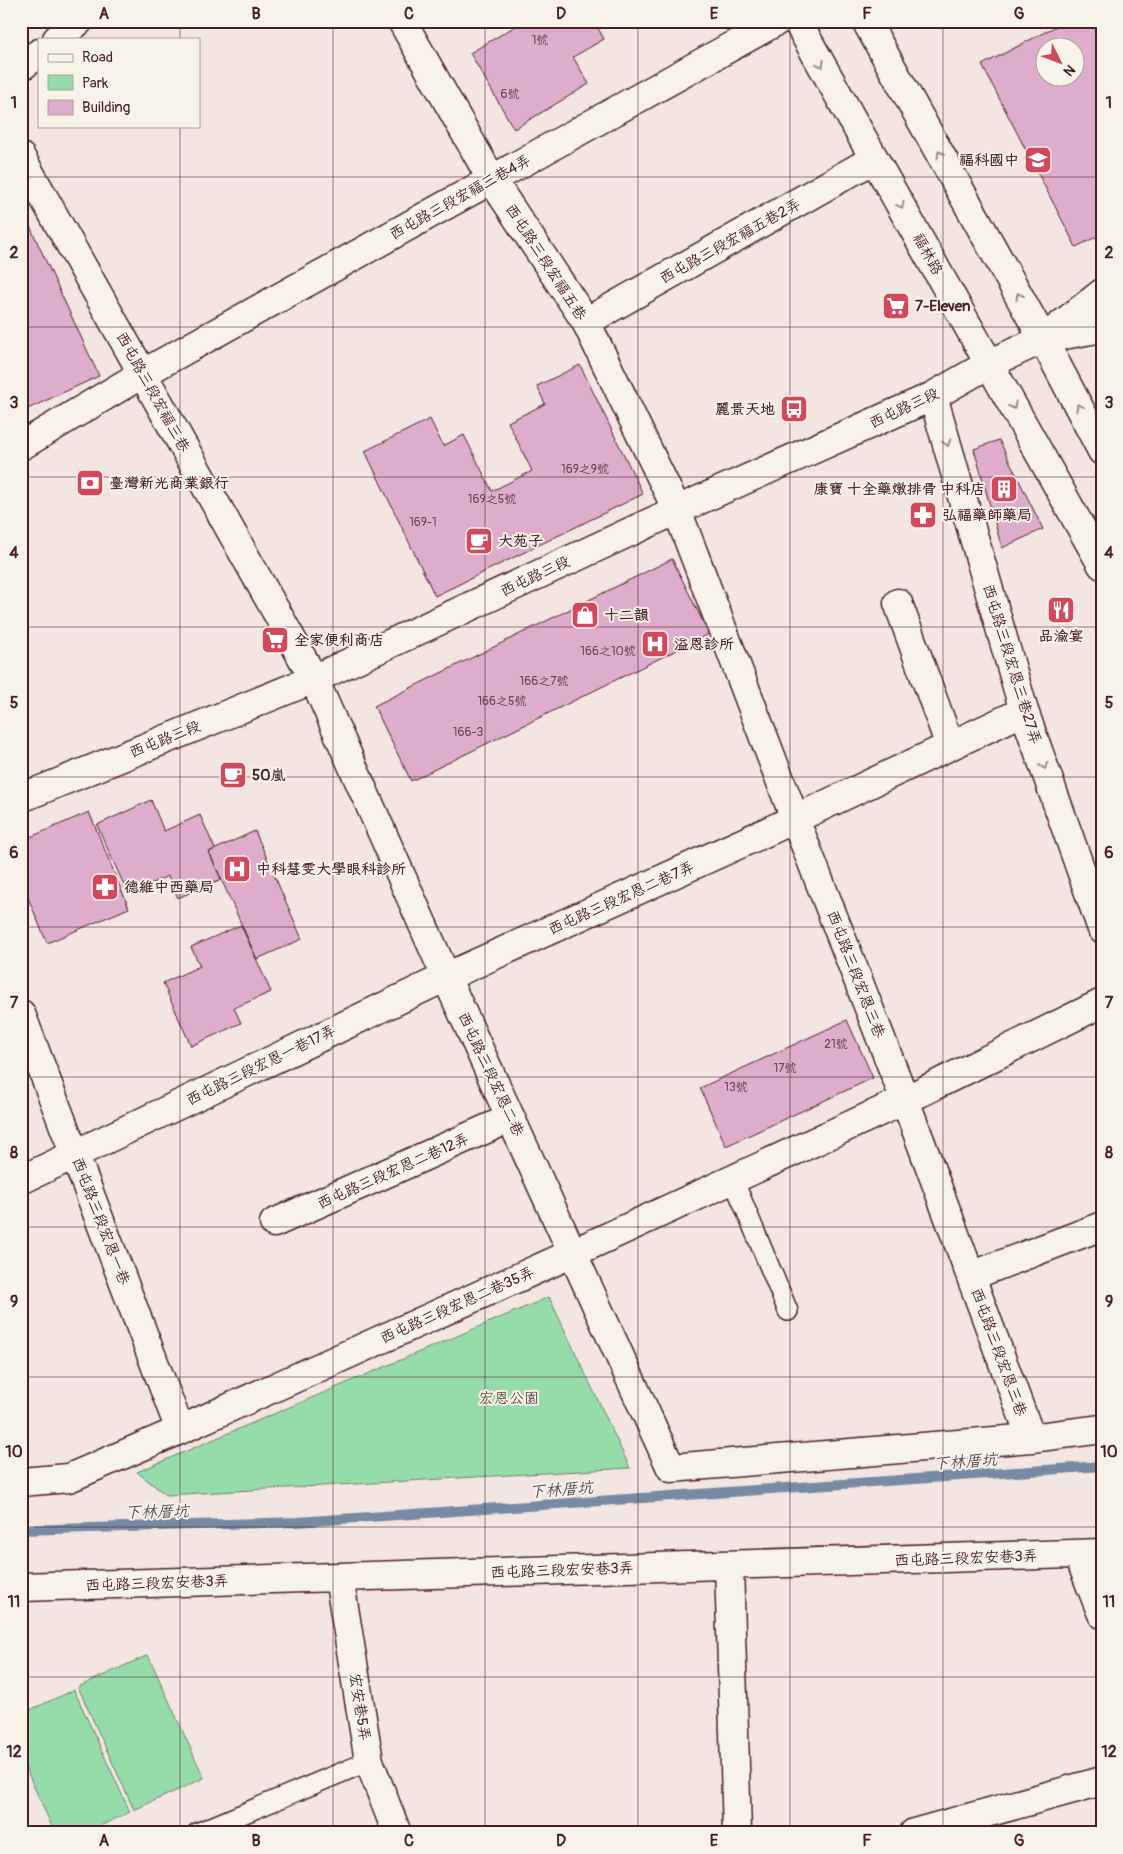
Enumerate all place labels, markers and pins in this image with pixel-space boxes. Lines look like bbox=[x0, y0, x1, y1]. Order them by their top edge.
school or university icon: 福科國中 bbox=[1023, 145, 1053, 175]
place label: 福科國中 bbox=[959, 151, 1019, 170]
supermarket icon: 7-Eleven bbox=[881, 291, 911, 321]
place label: 7-Eleven bbox=[915, 297, 971, 316]
bus stop icon: 麗景天地 bbox=[779, 394, 809, 424]
place label: 麗景天地 bbox=[715, 400, 775, 419]
bank icon: 臺灣新光商業銀行 bbox=[75, 468, 105, 498]
place label: 臺灣新光商業銀行 bbox=[109, 474, 229, 493]
building icon: 康寶 十全藥燉排骨 中科店 bbox=[989, 474, 1019, 504]
place label: 康寶 十全藥燉排骨 中科店 bbox=[813, 480, 985, 499]
pharmacy icon: 弘福藥師藥局 bbox=[908, 500, 938, 530]
place label: 弘福藥師藥局 bbox=[942, 506, 1032, 525]
cafe icon: 大苑子 bbox=[464, 526, 494, 556]
place label: 大苑子 bbox=[498, 532, 543, 551]
restaurant icon: 品渝宴 bbox=[1046, 595, 1076, 625]
shop icon: 十二韻 bbox=[570, 600, 600, 630]
place label: 十二韻 bbox=[604, 606, 649, 625]
supermarket icon: 全家便利商店 bbox=[260, 625, 290, 655]
place label: 品渝宴 bbox=[1038, 627, 1084, 646]
hospital icon: 溢恩診所 bbox=[640, 629, 670, 659]
place label: 全家便利商店 bbox=[294, 631, 384, 650]
place label: 溢恩診所 bbox=[674, 635, 734, 654]
cafe icon: 50嵐 bbox=[218, 760, 248, 790]
place label: 50嵐 bbox=[252, 766, 285, 785]
hospital icon: 中科慧雯大學眼科診所 bbox=[222, 854, 252, 884]
place label: 中科慧雯大學眼科診所 bbox=[256, 860, 406, 879]
pharmacy icon: 德維中西藥局 bbox=[90, 872, 120, 902]
place label: 德維中西藥局 bbox=[124, 878, 214, 897]

